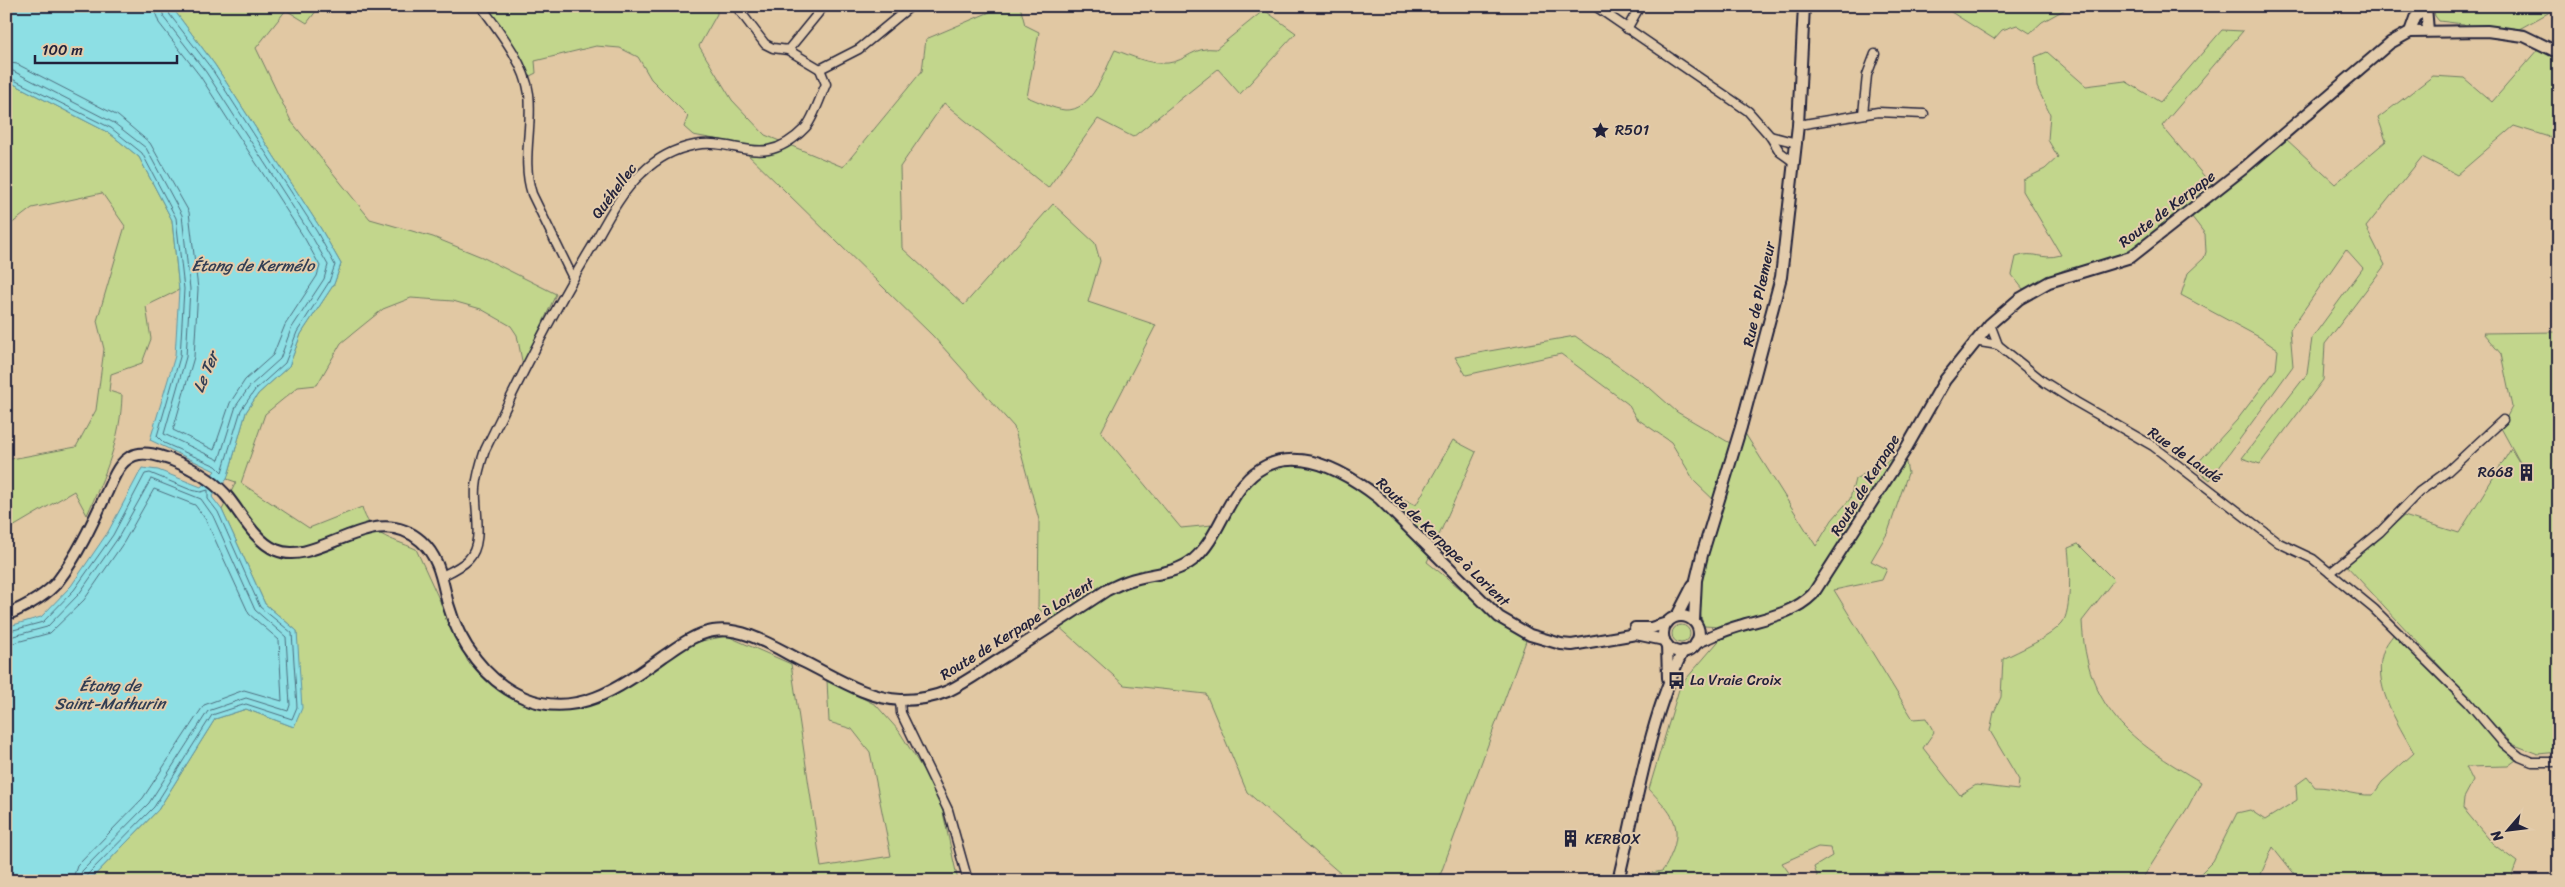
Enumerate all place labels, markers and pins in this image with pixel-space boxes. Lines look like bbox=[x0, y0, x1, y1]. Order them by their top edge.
place label: R501 bbox=[1615, 117, 1649, 143]
place icon: R501 bbox=[1591, 120, 1611, 140]
place label: R668 bbox=[2478, 459, 2513, 485]
building icon: R668 bbox=[2517, 462, 2537, 482]
place label: La Vraie Croix bbox=[1690, 667, 1782, 693]
bus stop icon: La Vraie Croix bbox=[1666, 670, 1686, 690]
place label: KERBOX bbox=[1585, 826, 1641, 852]
building icon: KERBOX bbox=[1561, 829, 1581, 849]

